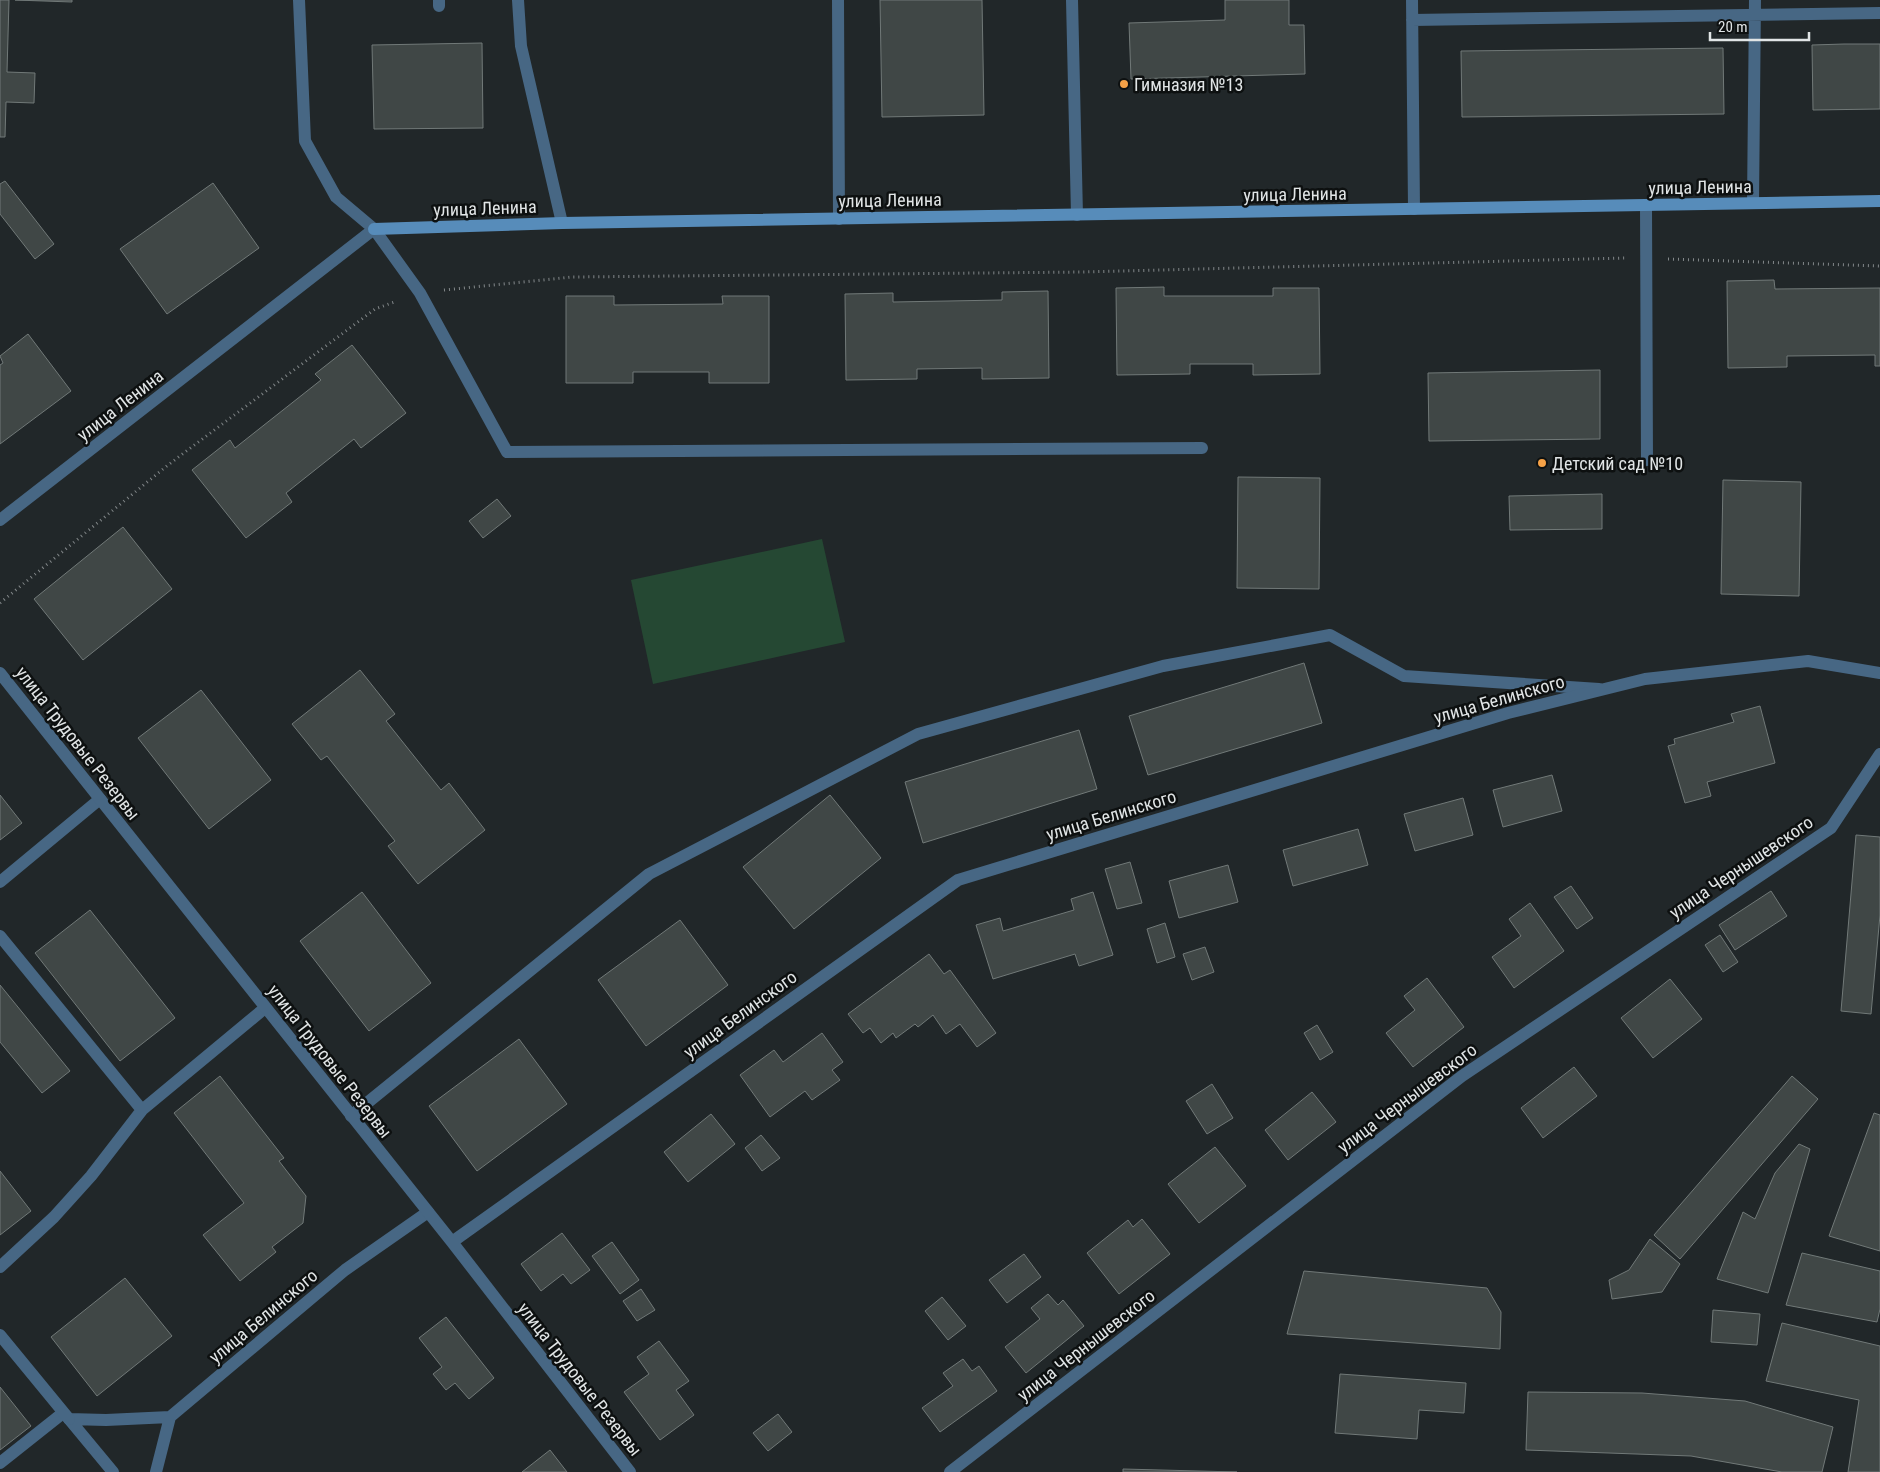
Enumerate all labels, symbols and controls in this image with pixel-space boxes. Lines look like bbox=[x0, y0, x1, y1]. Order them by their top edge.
scale bar bbox=[1710, 10, 1809, 42]
text: 20 m bbox=[1718, 18, 1748, 36]
place label: Гимназия №13 bbox=[1134, 74, 1243, 95]
marker: Гимназия №13 bbox=[1118, 78, 1130, 90]
street label: улица Ленина bbox=[1648, 176, 1752, 198]
street label: улица Ленина bbox=[1243, 183, 1347, 205]
street label: улица Ленина bbox=[838, 189, 942, 211]
street label: улица Ленина bbox=[433, 196, 537, 220]
street label: улица Ленина bbox=[73, 365, 167, 445]
place label: Детский сад №10 bbox=[1552, 453, 1683, 474]
marker: Детский сад №10 bbox=[1536, 457, 1548, 469]
street label: улица Трудовые Резервы bbox=[12, 662, 144, 824]
street label: улица Белинского bbox=[1431, 670, 1567, 728]
street label: улица Белинского bbox=[1043, 785, 1179, 845]
street label: улица Чернышевского bbox=[1665, 811, 1817, 923]
street label: улица Белинского bbox=[679, 966, 801, 1062]
street label: улица Трудовые Резервы bbox=[264, 980, 396, 1142]
street label: улица Чернышевского bbox=[1333, 1039, 1481, 1157]
street label: улица Белинского bbox=[205, 1265, 321, 1367]
street label: улица Чернышевского bbox=[1013, 1285, 1159, 1405]
street label: улица Трудовые Резервы bbox=[514, 1298, 646, 1460]

